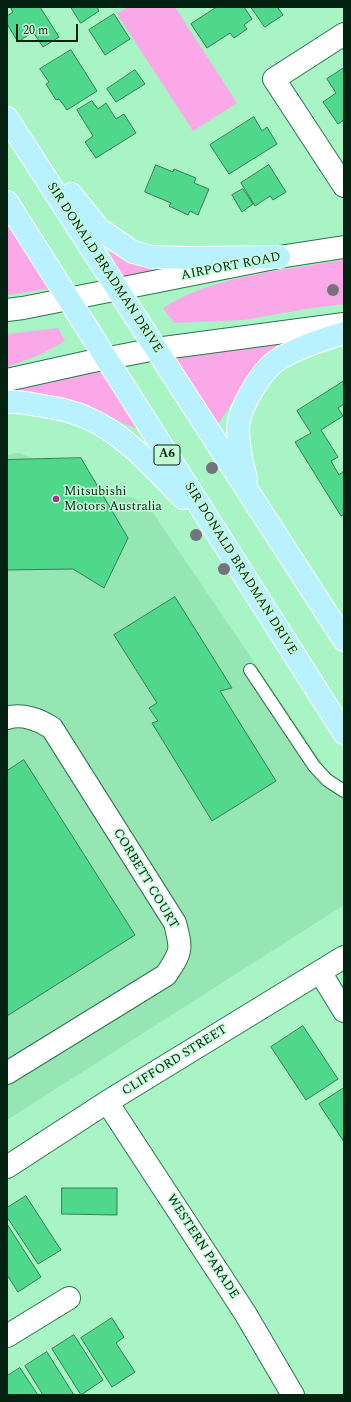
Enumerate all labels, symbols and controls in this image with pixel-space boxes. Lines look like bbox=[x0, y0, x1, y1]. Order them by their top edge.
scale bar bbox=[18, 16, 80, 42]
text: 20 m bbox=[23, 21, 48, 40]
street label: SIR DONALD BRADMAN DRIVE bbox=[43, 180, 165, 356]
street label: AIRPORT ROAD bbox=[180, 250, 282, 284]
road number: A6 bbox=[154, 445, 180, 465]
street label: SIR DONALD BRADMAN DRIVE bbox=[180, 480, 300, 658]
place label: Mitsubishi Motors Australia bbox=[64, 484, 162, 515]
marker: Mitsubishi Motors Australia bbox=[51, 494, 61, 504]
street label: CORBETT COURT bbox=[109, 826, 181, 932]
street label: CLIFFORD STREET bbox=[120, 1022, 230, 1100]
street label: WESTERN PARADE bbox=[162, 1192, 242, 1302]

